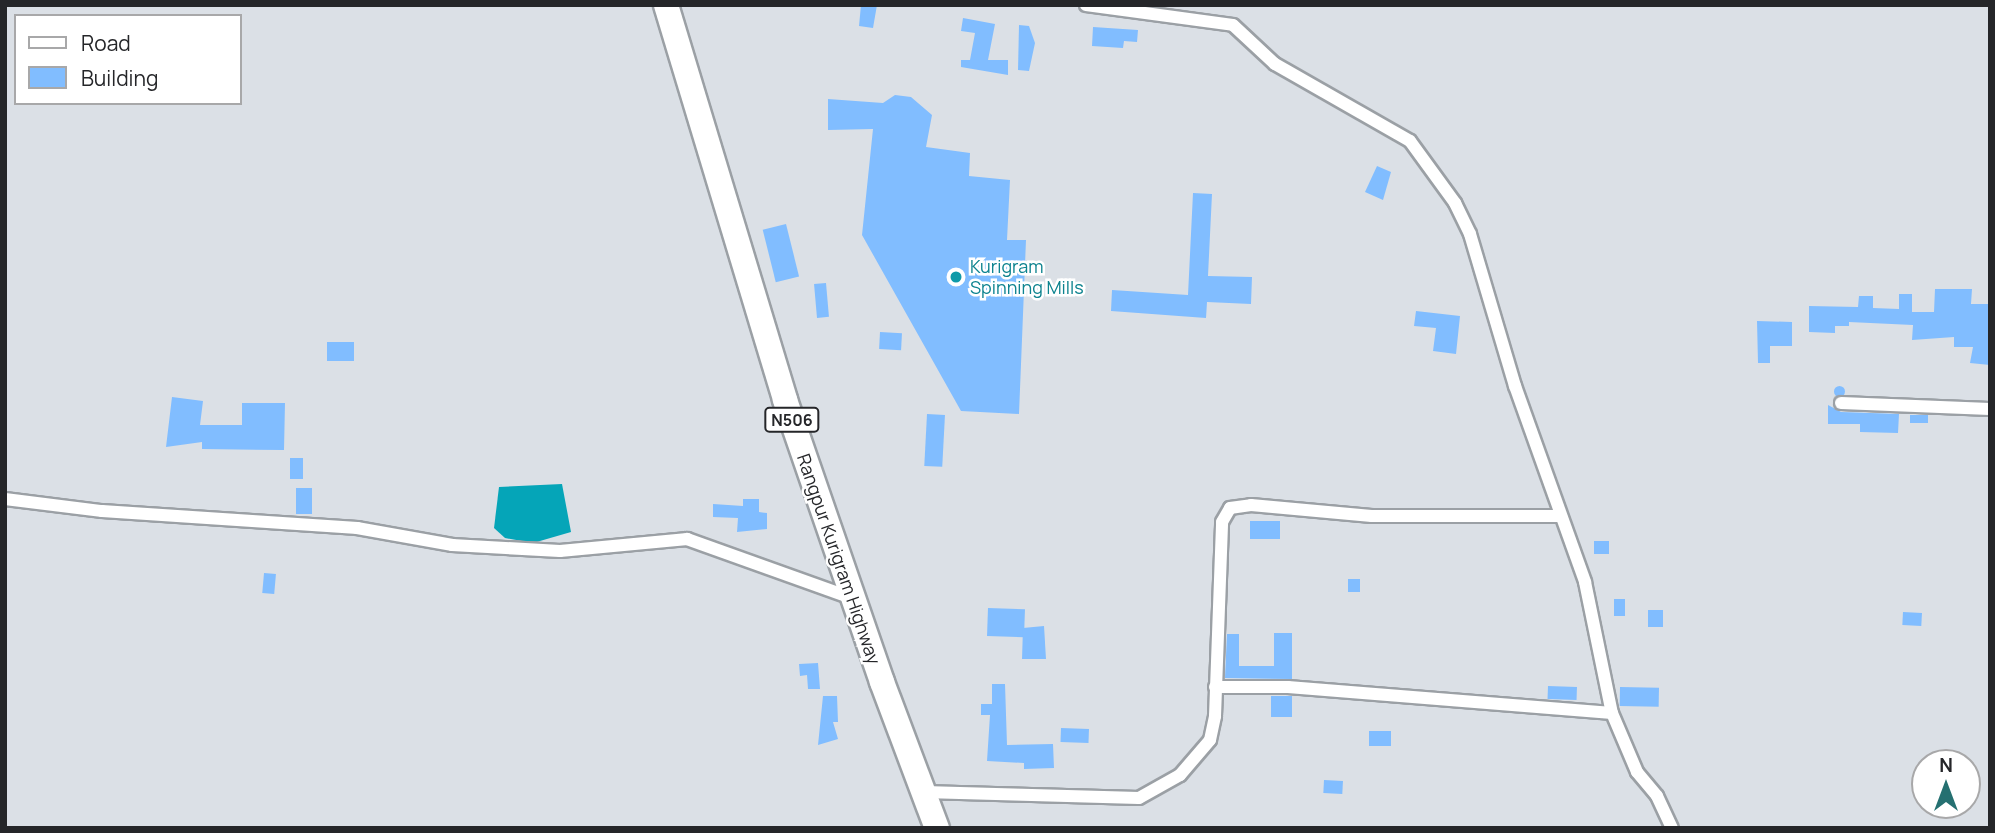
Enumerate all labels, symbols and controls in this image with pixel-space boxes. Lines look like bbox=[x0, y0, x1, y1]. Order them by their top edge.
legend bbox=[14, 14, 242, 105]
text: Road bbox=[81, 29, 131, 57]
text: Building bbox=[81, 64, 158, 92]
place label: Kurigram Spinning Mills bbox=[970, 256, 1084, 298]
marker: Kurigram Spinning Mills bbox=[948, 269, 964, 285]
road number: N506 bbox=[764, 408, 820, 432]
street label: Rangpur Kurigram Highway bbox=[793, 451, 885, 667]
north arrow bbox=[1911, 749, 1981, 819]
text: N bbox=[1939, 752, 1953, 778]

